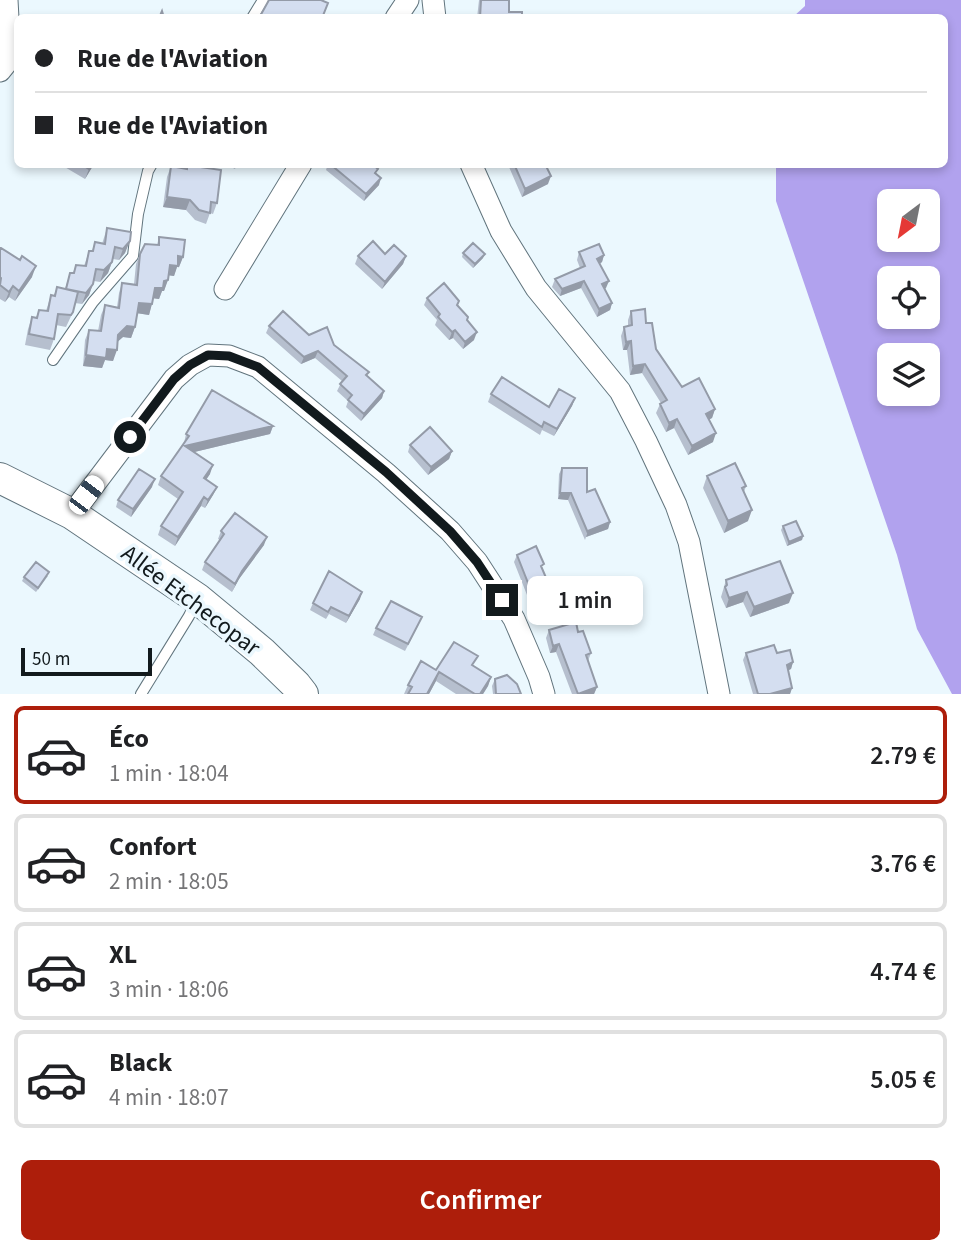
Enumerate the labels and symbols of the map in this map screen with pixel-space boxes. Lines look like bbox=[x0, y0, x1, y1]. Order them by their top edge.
north arrow bbox=[877, 189, 940, 252]
route start bbox=[114, 421, 146, 453]
car bbox=[65, 472, 108, 518]
street label: Allée Etchecopar bbox=[114, 536, 268, 665]
callout: 1 min bbox=[526, 576, 642, 624]
route end bbox=[486, 584, 518, 616]
scale bar bbox=[21, 645, 152, 677]

